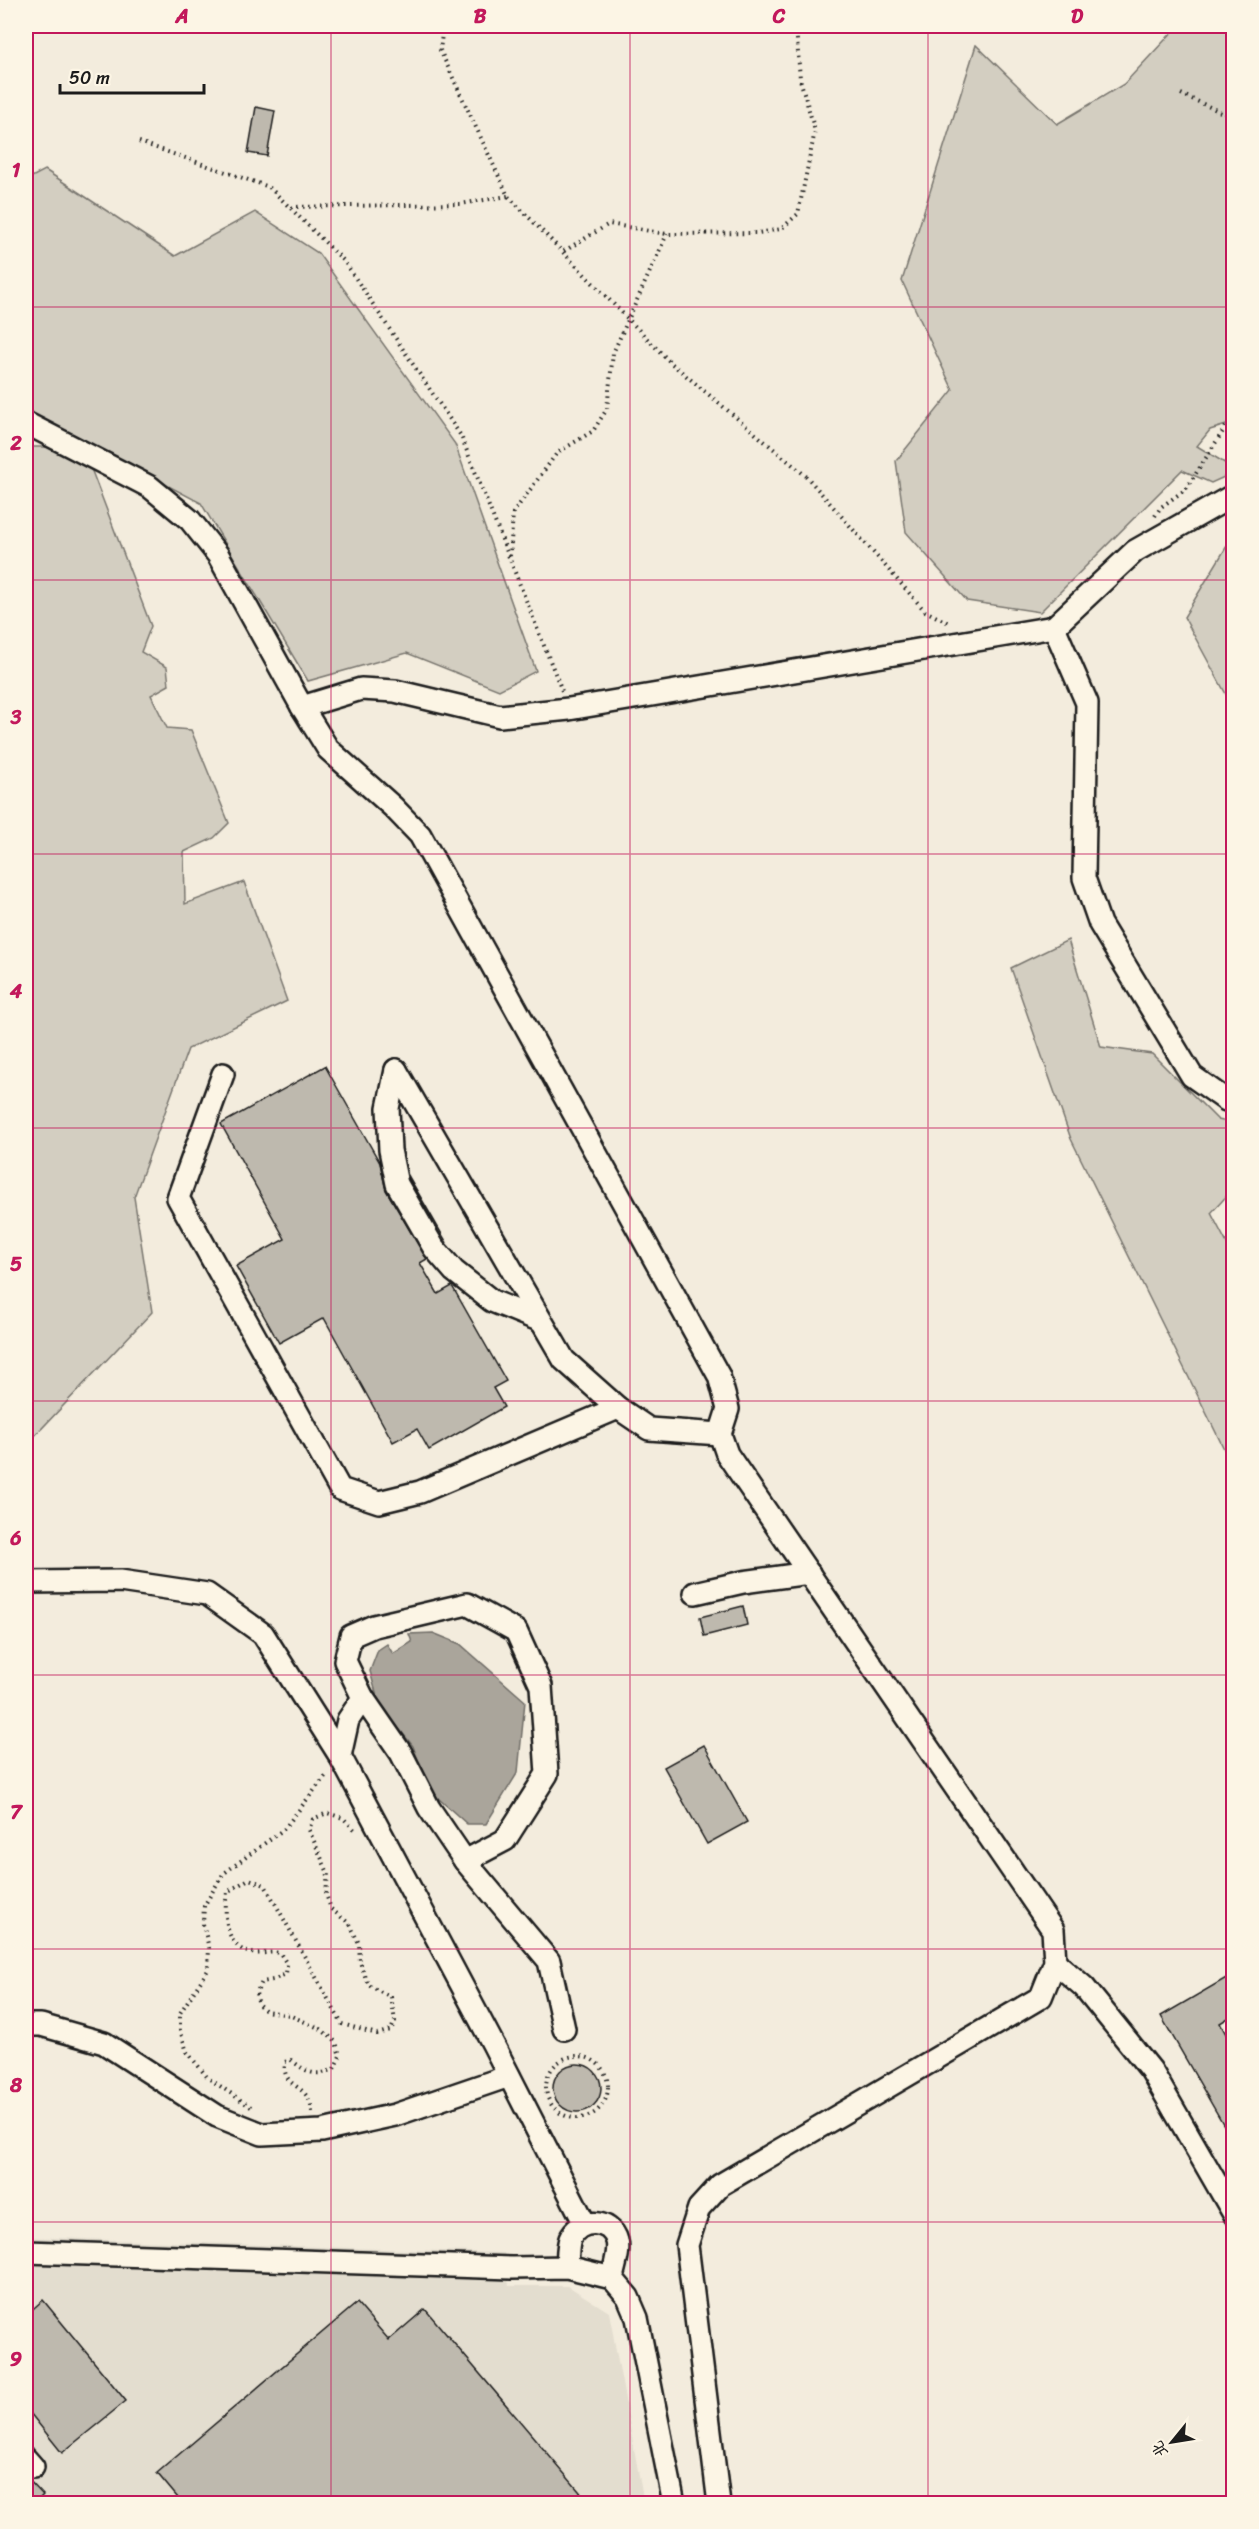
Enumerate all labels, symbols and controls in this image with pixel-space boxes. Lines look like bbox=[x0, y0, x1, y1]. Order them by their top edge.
text: A bbox=[174, 0, 189, 34]
text: B bbox=[474, 0, 487, 34]
text: C bbox=[772, 0, 786, 34]
text: D bbox=[1071, 0, 1084, 34]
scale bar bbox=[60, 57, 204, 95]
text: 50 m bbox=[69, 62, 110, 94]
text: 1 bbox=[12, 153, 21, 188]
text: 2 bbox=[9, 426, 22, 461]
text: 3 bbox=[10, 700, 22, 735]
text: 4 bbox=[9, 974, 23, 1009]
text: 5 bbox=[10, 1247, 22, 1282]
text: 6 bbox=[9, 1521, 22, 1556]
text: 7 bbox=[10, 1795, 23, 1830]
text: 8 bbox=[9, 2068, 23, 2103]
text: 9 bbox=[10, 2342, 22, 2377]
north arrow bbox=[1142, 2412, 1202, 2472]
text: 北 bbox=[1143, 2435, 1176, 2463]

